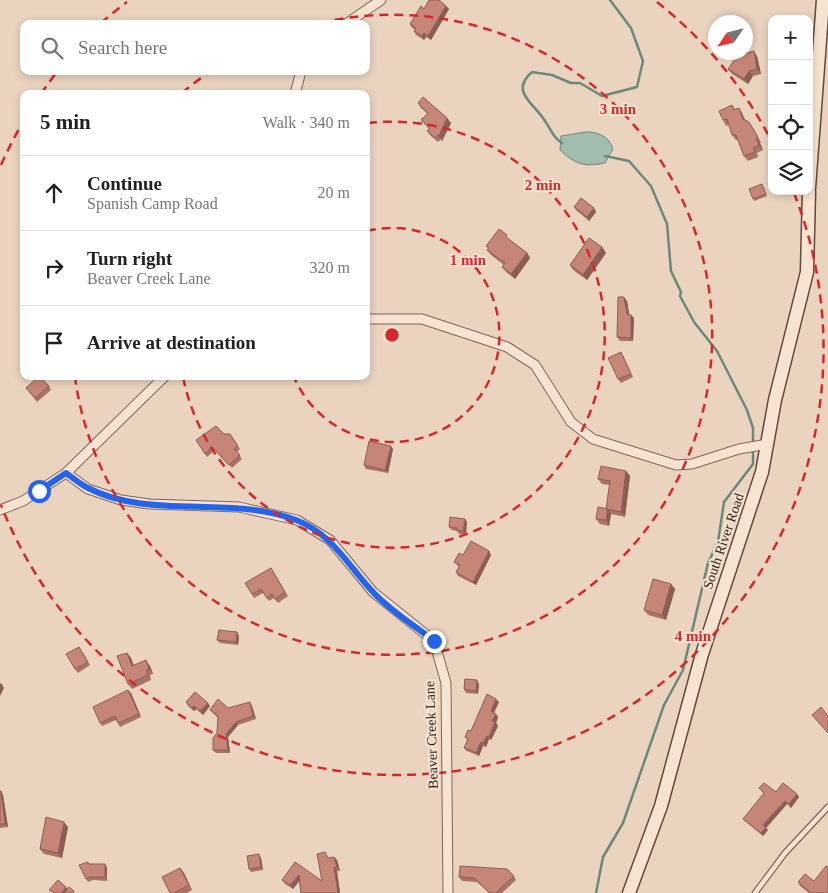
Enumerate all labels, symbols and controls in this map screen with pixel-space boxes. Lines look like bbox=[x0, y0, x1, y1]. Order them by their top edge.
north arrow bbox=[708, 15, 753, 60]
map controls bbox=[768, 15, 813, 195]
button: + bbox=[768, 15, 813, 60]
search box bbox=[20, 20, 370, 75]
icon: search bbox=[38, 34, 66, 62]
text: Search here bbox=[78, 37, 167, 58]
button: − bbox=[768, 60, 813, 105]
text: 3 min bbox=[600, 101, 637, 117]
button: locate bbox=[768, 105, 813, 150]
text: 5 min bbox=[40, 110, 91, 134]
text: Walk · 340 m bbox=[263, 114, 350, 131]
button: layers bbox=[768, 150, 813, 195]
text: Continue bbox=[87, 173, 162, 194]
text: 2 min bbox=[525, 177, 562, 193]
icon: ahead bbox=[40, 179, 68, 207]
text: 20 m bbox=[318, 184, 350, 201]
text: Spanish Camp Road bbox=[87, 195, 218, 212]
text: Turn right bbox=[87, 248, 172, 269]
text: 1 min bbox=[450, 252, 487, 268]
icon: right bbox=[40, 254, 68, 282]
text: 320 m bbox=[310, 259, 350, 276]
text: Beaver Creek Lane bbox=[87, 270, 210, 287]
centre of rings bbox=[383, 326, 401, 344]
icon: arrive bbox=[40, 329, 68, 357]
text: Arrive at destination bbox=[87, 332, 256, 353]
route start bbox=[28, 480, 51, 503]
street label: South River Road bbox=[700, 491, 747, 591]
text: 4 min bbox=[675, 628, 712, 644]
route end bbox=[423, 630, 446, 653]
street label: Beaver Creek Lane bbox=[422, 681, 441, 789]

